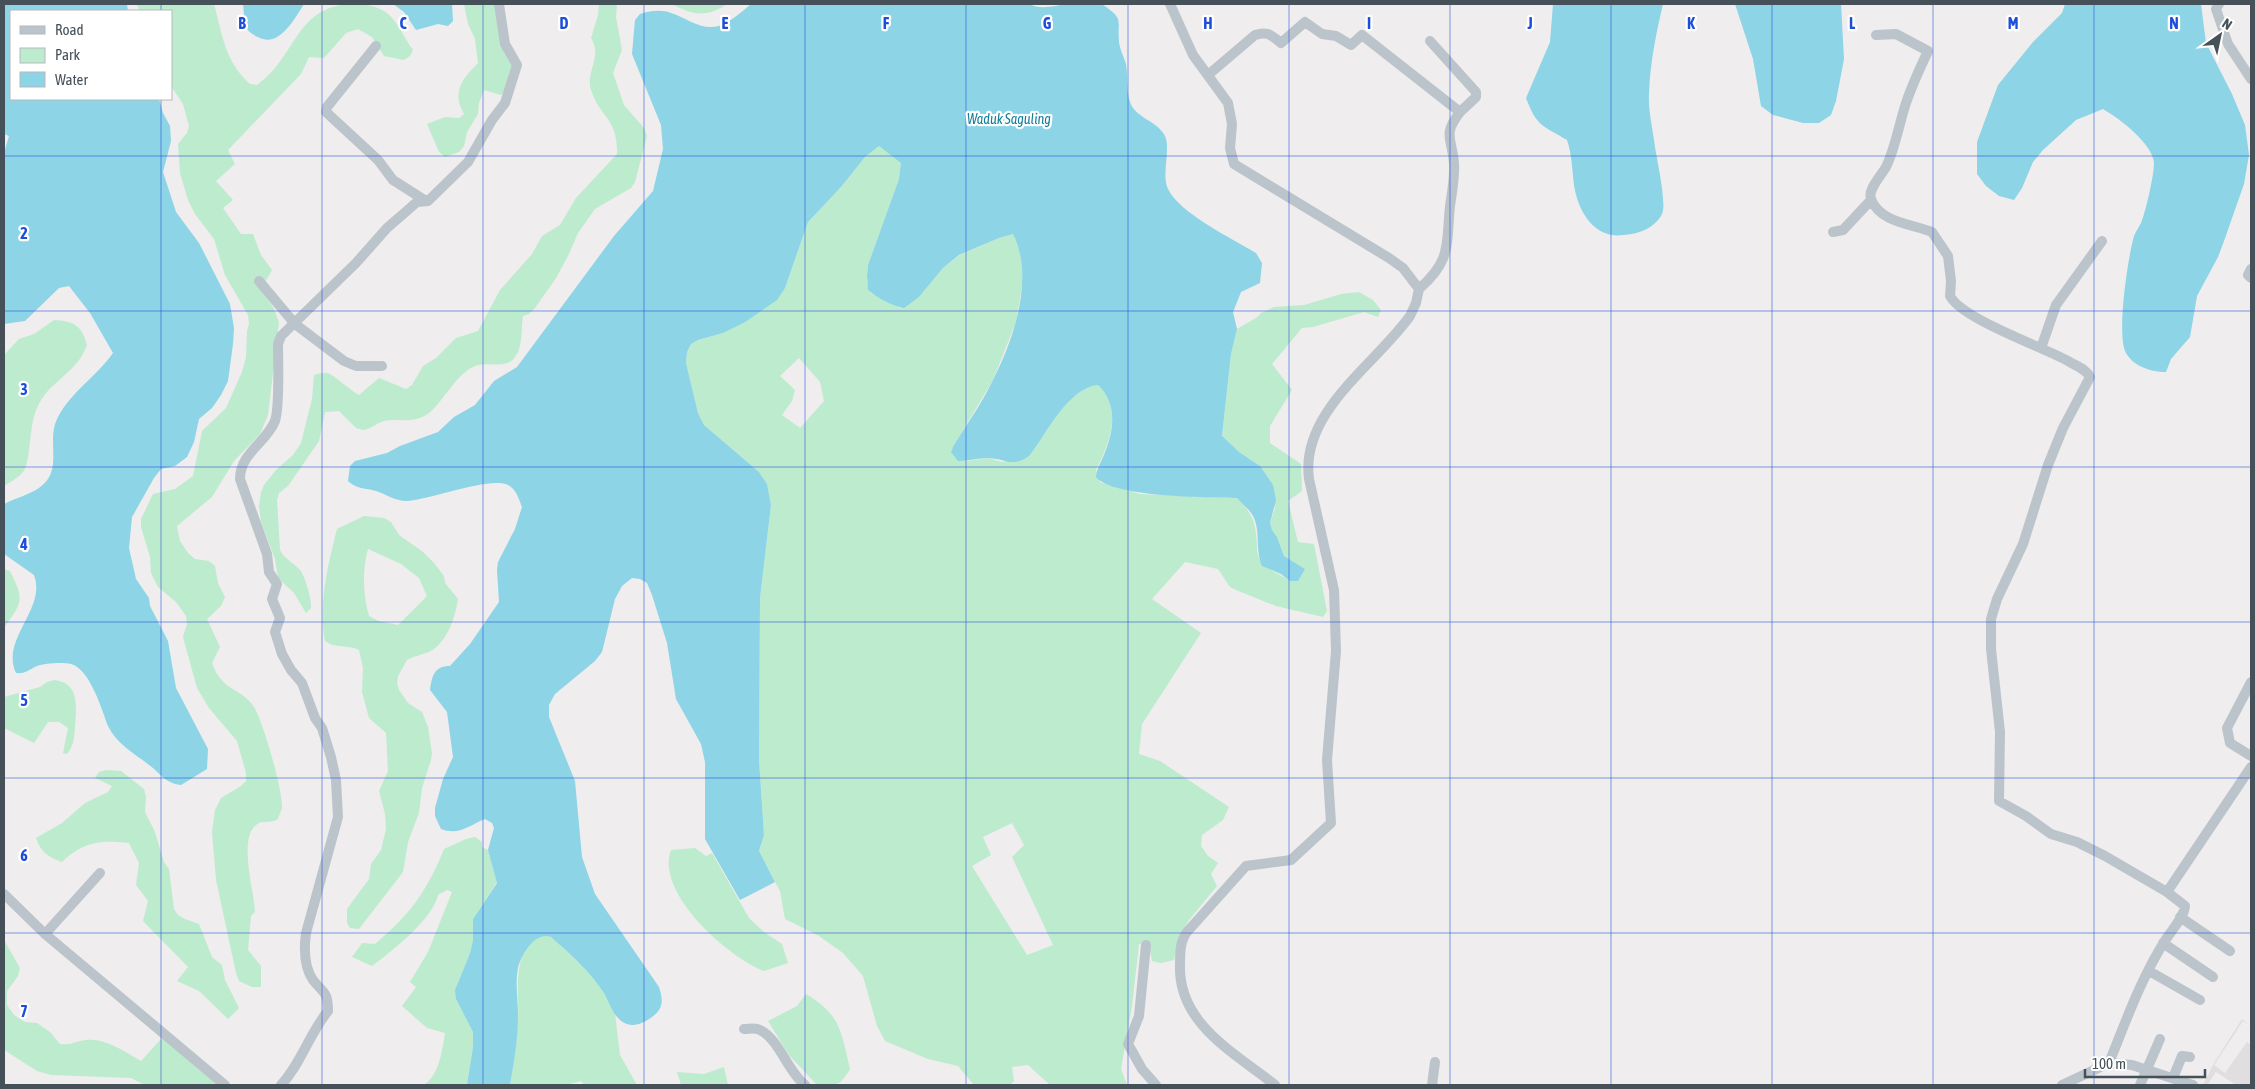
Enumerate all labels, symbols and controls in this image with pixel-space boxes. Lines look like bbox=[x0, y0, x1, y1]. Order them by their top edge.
legend bbox=[10, 10, 172, 100]
north arrow bbox=[2195, 10, 2245, 60]
text: B bbox=[238, 14, 246, 32]
text: C bbox=[399, 14, 407, 32]
text: D bbox=[560, 14, 569, 32]
text: E bbox=[722, 14, 729, 32]
text: F bbox=[883, 14, 890, 32]
text: G bbox=[1043, 14, 1052, 32]
text: H bbox=[1203, 14, 1213, 32]
text: I bbox=[1367, 14, 1371, 32]
text: J bbox=[1526, 14, 1533, 32]
text: K bbox=[1687, 14, 1695, 32]
text: L bbox=[1849, 14, 1856, 32]
text: M bbox=[2008, 14, 2018, 32]
text: N bbox=[2169, 14, 2179, 32]
text: N bbox=[2219, 15, 2235, 33]
text: Road bbox=[55, 21, 84, 38]
text: Park bbox=[55, 46, 80, 63]
text: Water bbox=[55, 71, 88, 88]
water label: Waduk Saguling bbox=[967, 111, 1051, 127]
text: 2 bbox=[20, 224, 28, 242]
text: 3 bbox=[20, 380, 28, 398]
text: 4 bbox=[19, 535, 28, 553]
text: 5 bbox=[20, 691, 28, 709]
text: 6 bbox=[20, 846, 28, 864]
text: 7 bbox=[20, 1002, 28, 1020]
scale bar bbox=[2085, 1046, 2205, 1078]
text: 100 m bbox=[2092, 1055, 2126, 1072]

